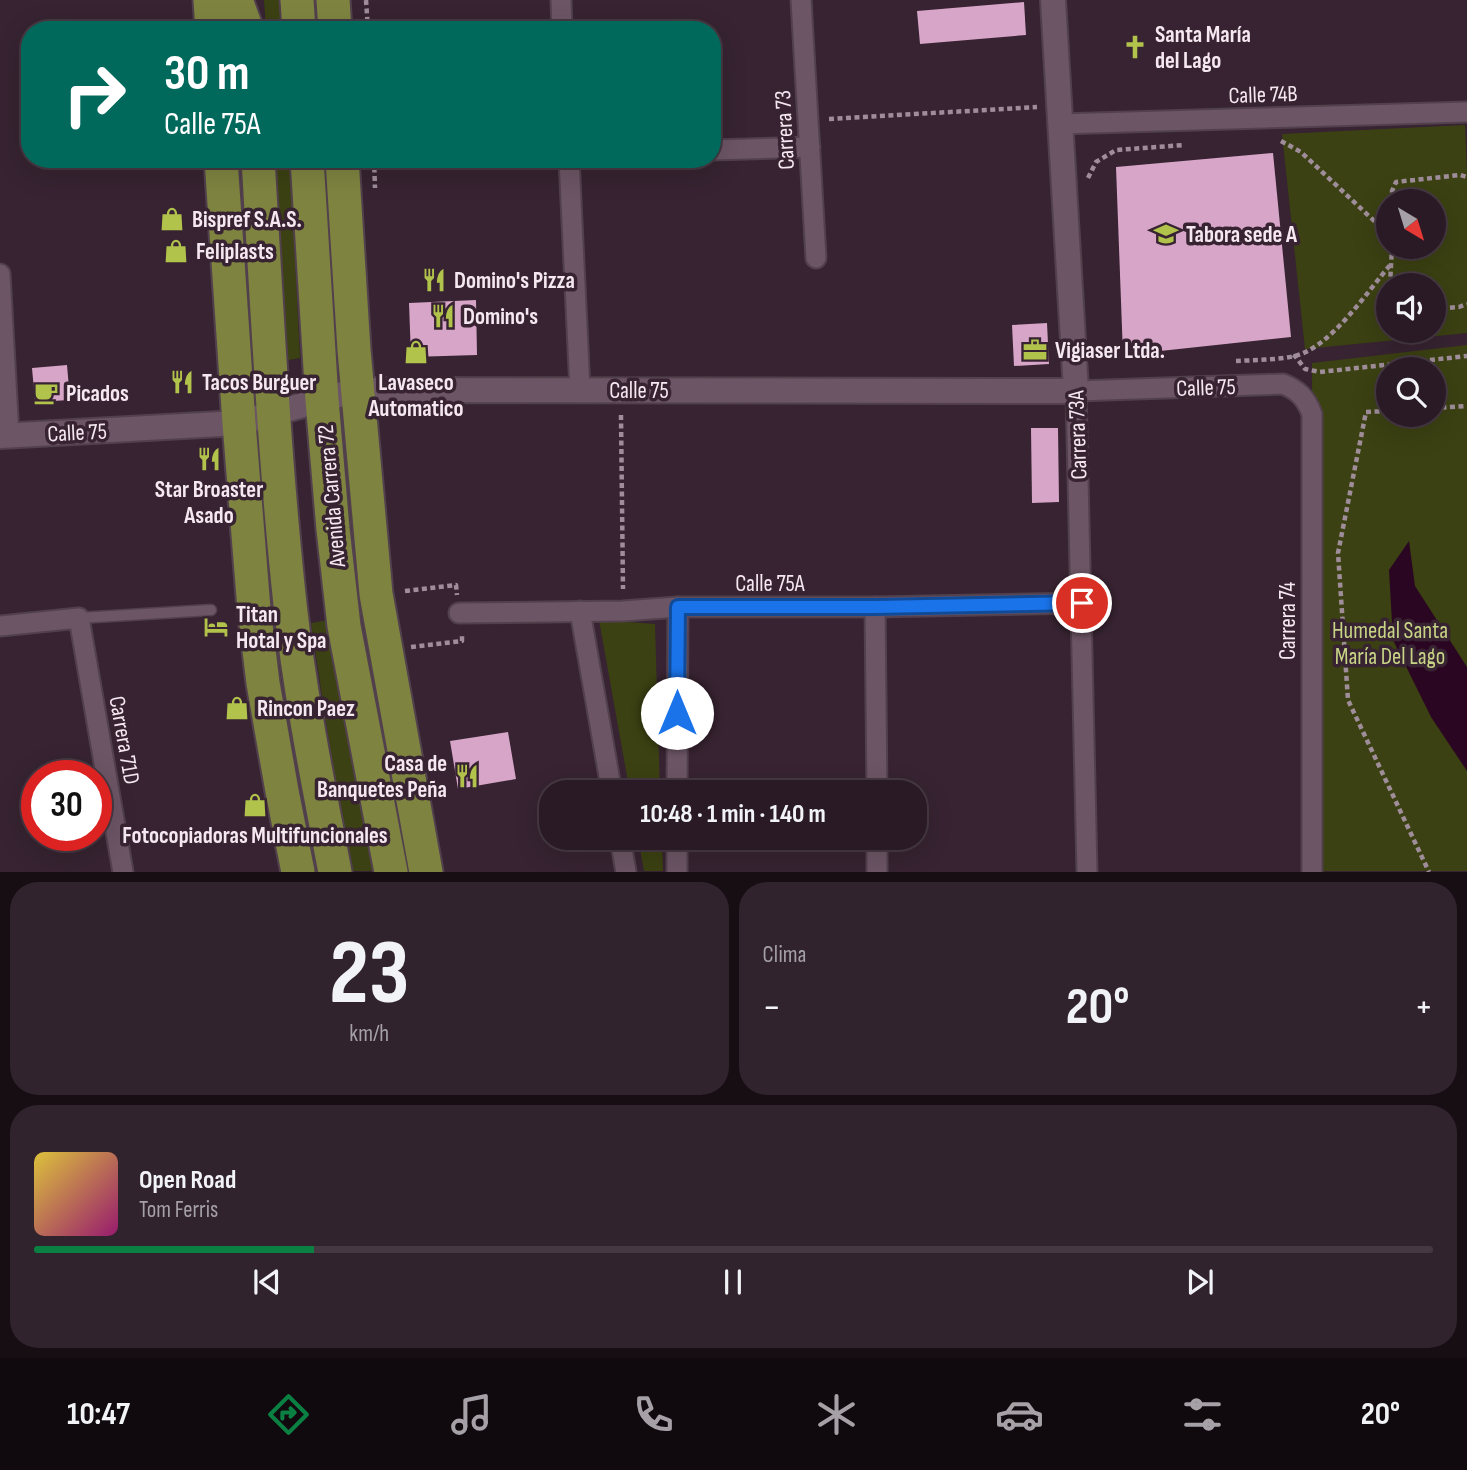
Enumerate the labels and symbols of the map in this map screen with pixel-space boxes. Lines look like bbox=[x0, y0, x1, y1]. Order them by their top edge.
place label: Santa María del Lago bbox=[1155, 21, 1251, 75]
church icon: Santa María del Lago bbox=[1121, 33, 1149, 61]
street label: Calle 74B bbox=[1228, 80, 1298, 110]
street label: Carrera 73 bbox=[769, 90, 801, 170]
north arrow bbox=[1376, 189, 1446, 259]
shop icon: Bispref S.A.S. bbox=[158, 205, 186, 233]
place label: Bispref S.A.S. bbox=[192, 206, 302, 234]
school or university icon: Tabora sede A bbox=[1152, 220, 1180, 248]
place label: Tabora sede A bbox=[1186, 221, 1298, 249]
shop icon: Feliplasts bbox=[162, 237, 190, 265]
place label: Feliplasts bbox=[196, 238, 274, 266]
restaurant icon: Domino's Pizza bbox=[420, 266, 448, 294]
place label: Domino's Pizza bbox=[454, 267, 575, 295]
restaurant icon: Domino's bbox=[429, 302, 457, 330]
place label: Domino's bbox=[463, 303, 538, 331]
office icon: Vigiaser Ltda. bbox=[1021, 336, 1049, 364]
place label: Vigiaser Ltda. bbox=[1055, 337, 1165, 365]
shop icon: Lavaseco Automatico bbox=[402, 338, 430, 366]
restaurant icon: Tacos Burguer bbox=[168, 368, 196, 396]
place label: Tacos Burguer bbox=[202, 369, 316, 397]
place label: Lavaseco Automatico bbox=[367, 369, 464, 423]
street label: Calle 75 bbox=[1176, 373, 1236, 403]
street label: Calle 75 bbox=[609, 377, 669, 405]
cafe icon: Picados bbox=[32, 379, 60, 407]
place label: Picados bbox=[66, 380, 129, 408]
street label: Carrera 73A bbox=[1062, 390, 1094, 480]
street label: Calle 75 bbox=[47, 417, 108, 449]
street label: Avenida Carrera 72 bbox=[312, 424, 352, 569]
restaurant icon: Star Broaster Asado bbox=[195, 445, 223, 473]
place label: Star Broaster Asado bbox=[155, 476, 263, 530]
street label: Calle 75A bbox=[735, 570, 805, 598]
pin bbox=[1052, 573, 1112, 633]
street label: Carrera 74 bbox=[1274, 582, 1302, 660]
place label: Titan Hotal y Spa bbox=[236, 601, 326, 655]
hotel icon: Titan Hotal y Spa bbox=[202, 613, 230, 641]
park label: Humedal Santa María Del Lago bbox=[1332, 617, 1448, 671]
position arrow bbox=[640, 676, 714, 750]
street label: Carrera 71D bbox=[102, 694, 146, 787]
shop icon: Rincon Paez bbox=[223, 694, 251, 722]
place label: Rincon Paez bbox=[257, 695, 355, 723]
place label: Casa de Banquetes Peña bbox=[317, 750, 447, 804]
speed limit sign: 30 bbox=[21, 760, 112, 851]
restaurant icon: Casa de Banquetes Peña bbox=[453, 762, 481, 790]
shop icon: Fotocopiadoras Multifuncionales bbox=[241, 791, 269, 819]
place label: Fotocopiadoras Multifuncionales bbox=[122, 822, 388, 850]

